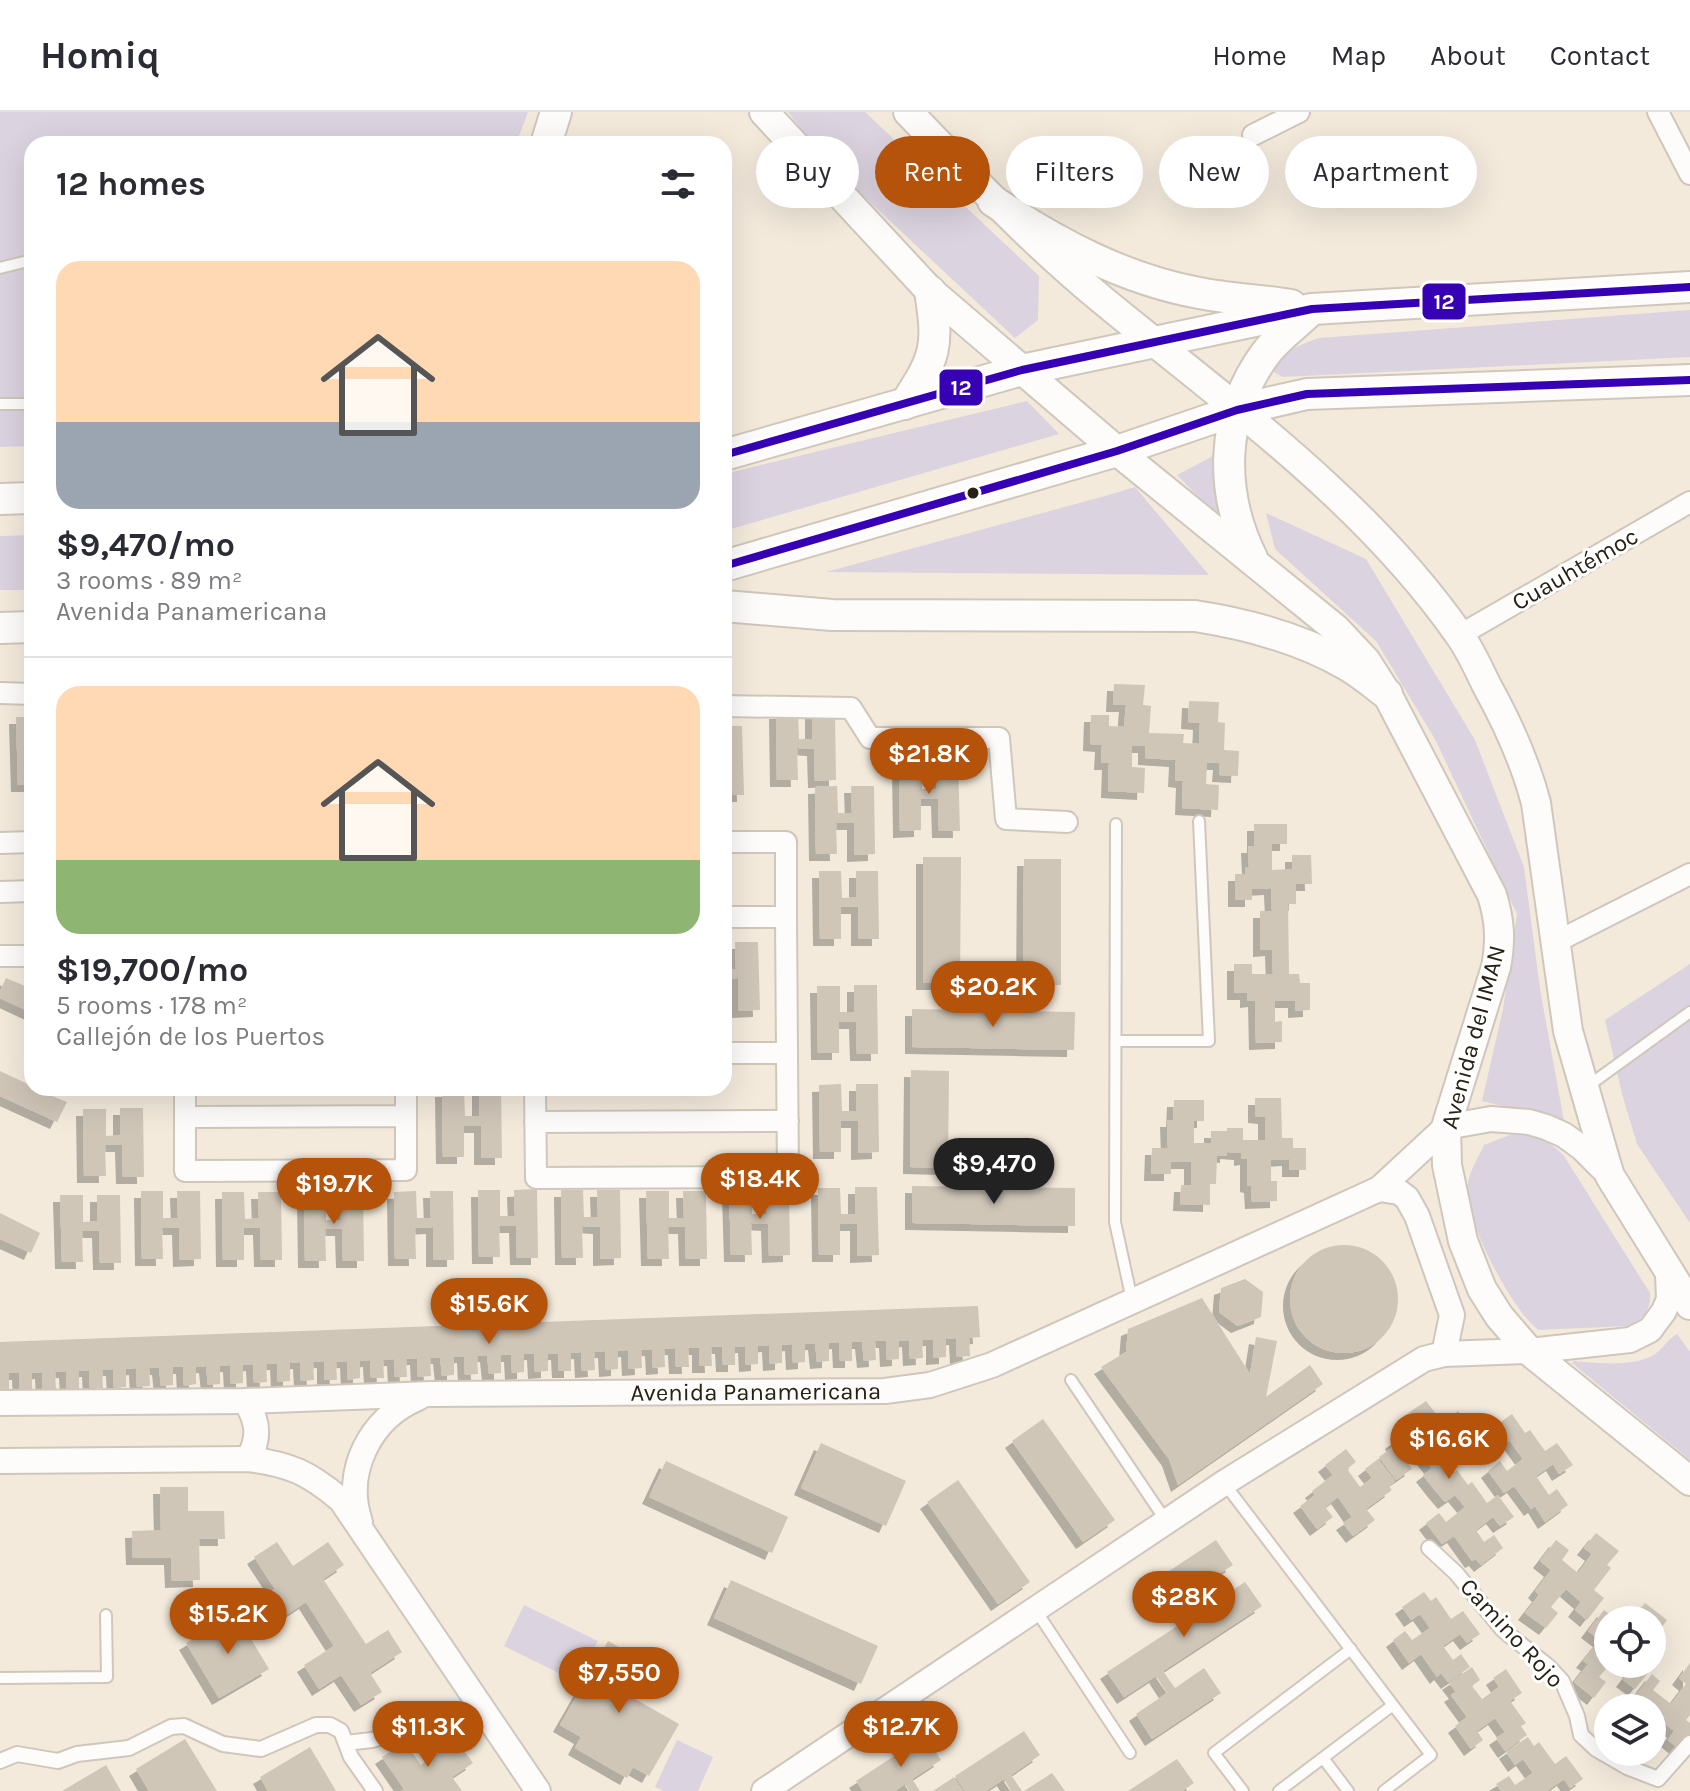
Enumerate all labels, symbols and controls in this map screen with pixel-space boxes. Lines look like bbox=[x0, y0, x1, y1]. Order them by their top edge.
text: Homiq bbox=[40, 33, 160, 78]
text: Home bbox=[1212, 39, 1287, 72]
text: Map bbox=[1331, 39, 1386, 72]
text: About bbox=[1430, 39, 1506, 72]
text: Contact bbox=[1550, 39, 1650, 72]
chip: Buy bbox=[756, 136, 859, 208]
chip: Rent bbox=[875, 136, 990, 208]
chip: Filters bbox=[1006, 136, 1143, 208]
chip: New bbox=[1159, 136, 1269, 208]
chip: Apartment bbox=[1285, 136, 1477, 208]
icon: filters bbox=[656, 162, 700, 206]
text: 12 homes bbox=[56, 164, 206, 204]
line badge: 12 bbox=[1421, 282, 1467, 321]
text: 12 bbox=[1433, 289, 1455, 315]
icon: home bbox=[306, 313, 450, 457]
line badge: 12 bbox=[938, 368, 984, 407]
text: 12 bbox=[950, 375, 972, 401]
unlabelled marker bbox=[965, 485, 981, 501]
street label: Cuauhtémoc bbox=[1507, 522, 1643, 616]
text: $9,470/mo bbox=[56, 525, 235, 565]
text: 3 rooms · 89 m² bbox=[56, 565, 242, 596]
text: Avenida Panamericana bbox=[56, 596, 327, 627]
pin: $21.8K bbox=[864, 728, 994, 796]
icon: home bbox=[306, 738, 450, 882]
text: $21.8K bbox=[888, 738, 970, 769]
street label: Avenida del IMAN bbox=[1435, 942, 1511, 1132]
text: $19,700/mo bbox=[56, 950, 248, 990]
pin: $20.2K bbox=[928, 961, 1058, 1029]
text: $20.2K bbox=[949, 971, 1037, 1002]
text: 5 rooms · 178 m² bbox=[56, 990, 247, 1021]
text: Callejón de los Puertos bbox=[56, 1021, 325, 1052]
pin: $9,470 bbox=[929, 1138, 1059, 1206]
text: $9,470 bbox=[951, 1148, 1037, 1179]
pin: $18.4K bbox=[695, 1153, 825, 1221]
pin: $19.7K bbox=[269, 1158, 399, 1226]
text: $18.4K bbox=[719, 1163, 801, 1194]
text: $19.7K bbox=[295, 1168, 373, 1199]
pin: $15.6K bbox=[424, 1278, 554, 1346]
text: $15.6K bbox=[449, 1288, 529, 1319]
street label: Avenida Panamericana bbox=[630, 1377, 881, 1407]
pin: $16.6K bbox=[1384, 1413, 1514, 1481]
text: $16.6K bbox=[1408, 1423, 1490, 1454]
pin: $28K bbox=[1137, 1571, 1231, 1639]
street label: Camino Rojo bbox=[1454, 1573, 1570, 1693]
text: $28K bbox=[1150, 1581, 1218, 1612]
pin: $15.2K bbox=[163, 1588, 293, 1656]
text: $15.2K bbox=[188, 1598, 268, 1629]
map controls bbox=[1594, 1606, 1666, 1766]
button: locate bbox=[1594, 1606, 1666, 1678]
pin: $7,550 bbox=[554, 1647, 684, 1715]
text: $7,550 bbox=[577, 1657, 661, 1688]
button: layers bbox=[1594, 1694, 1666, 1766]
pin: $11.3K bbox=[363, 1701, 493, 1769]
pin: $12.7K bbox=[836, 1701, 966, 1769]
text: $11.3K bbox=[390, 1711, 466, 1742]
text: $12.7K bbox=[862, 1711, 940, 1742]

